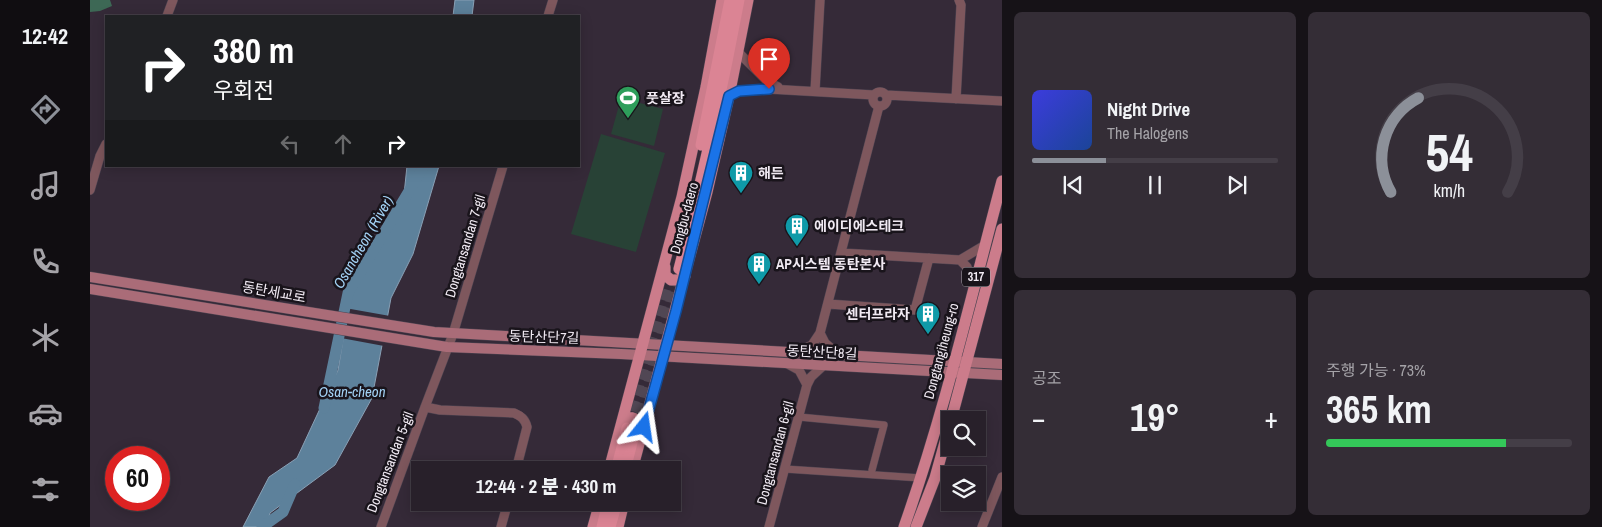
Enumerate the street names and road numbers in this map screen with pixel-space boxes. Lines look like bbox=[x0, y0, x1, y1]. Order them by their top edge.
street label: Dongbu-daero bbox=[666, 180, 702, 256]
street label: Dongtansandan 7-gil bbox=[441, 192, 489, 300]
road number: 317 bbox=[962, 268, 990, 286]
street label: 동탄세교로 bbox=[241, 278, 307, 306]
street label: Dongtangiheung-ro bbox=[920, 301, 962, 401]
street label: 동탄산단7길 bbox=[508, 327, 580, 347]
street label: 동탄산단8길 bbox=[786, 341, 858, 363]
street label: Dongtansandan 6-gil bbox=[753, 399, 797, 507]
street label: Dongtansandan 5-gil bbox=[362, 409, 418, 515]

